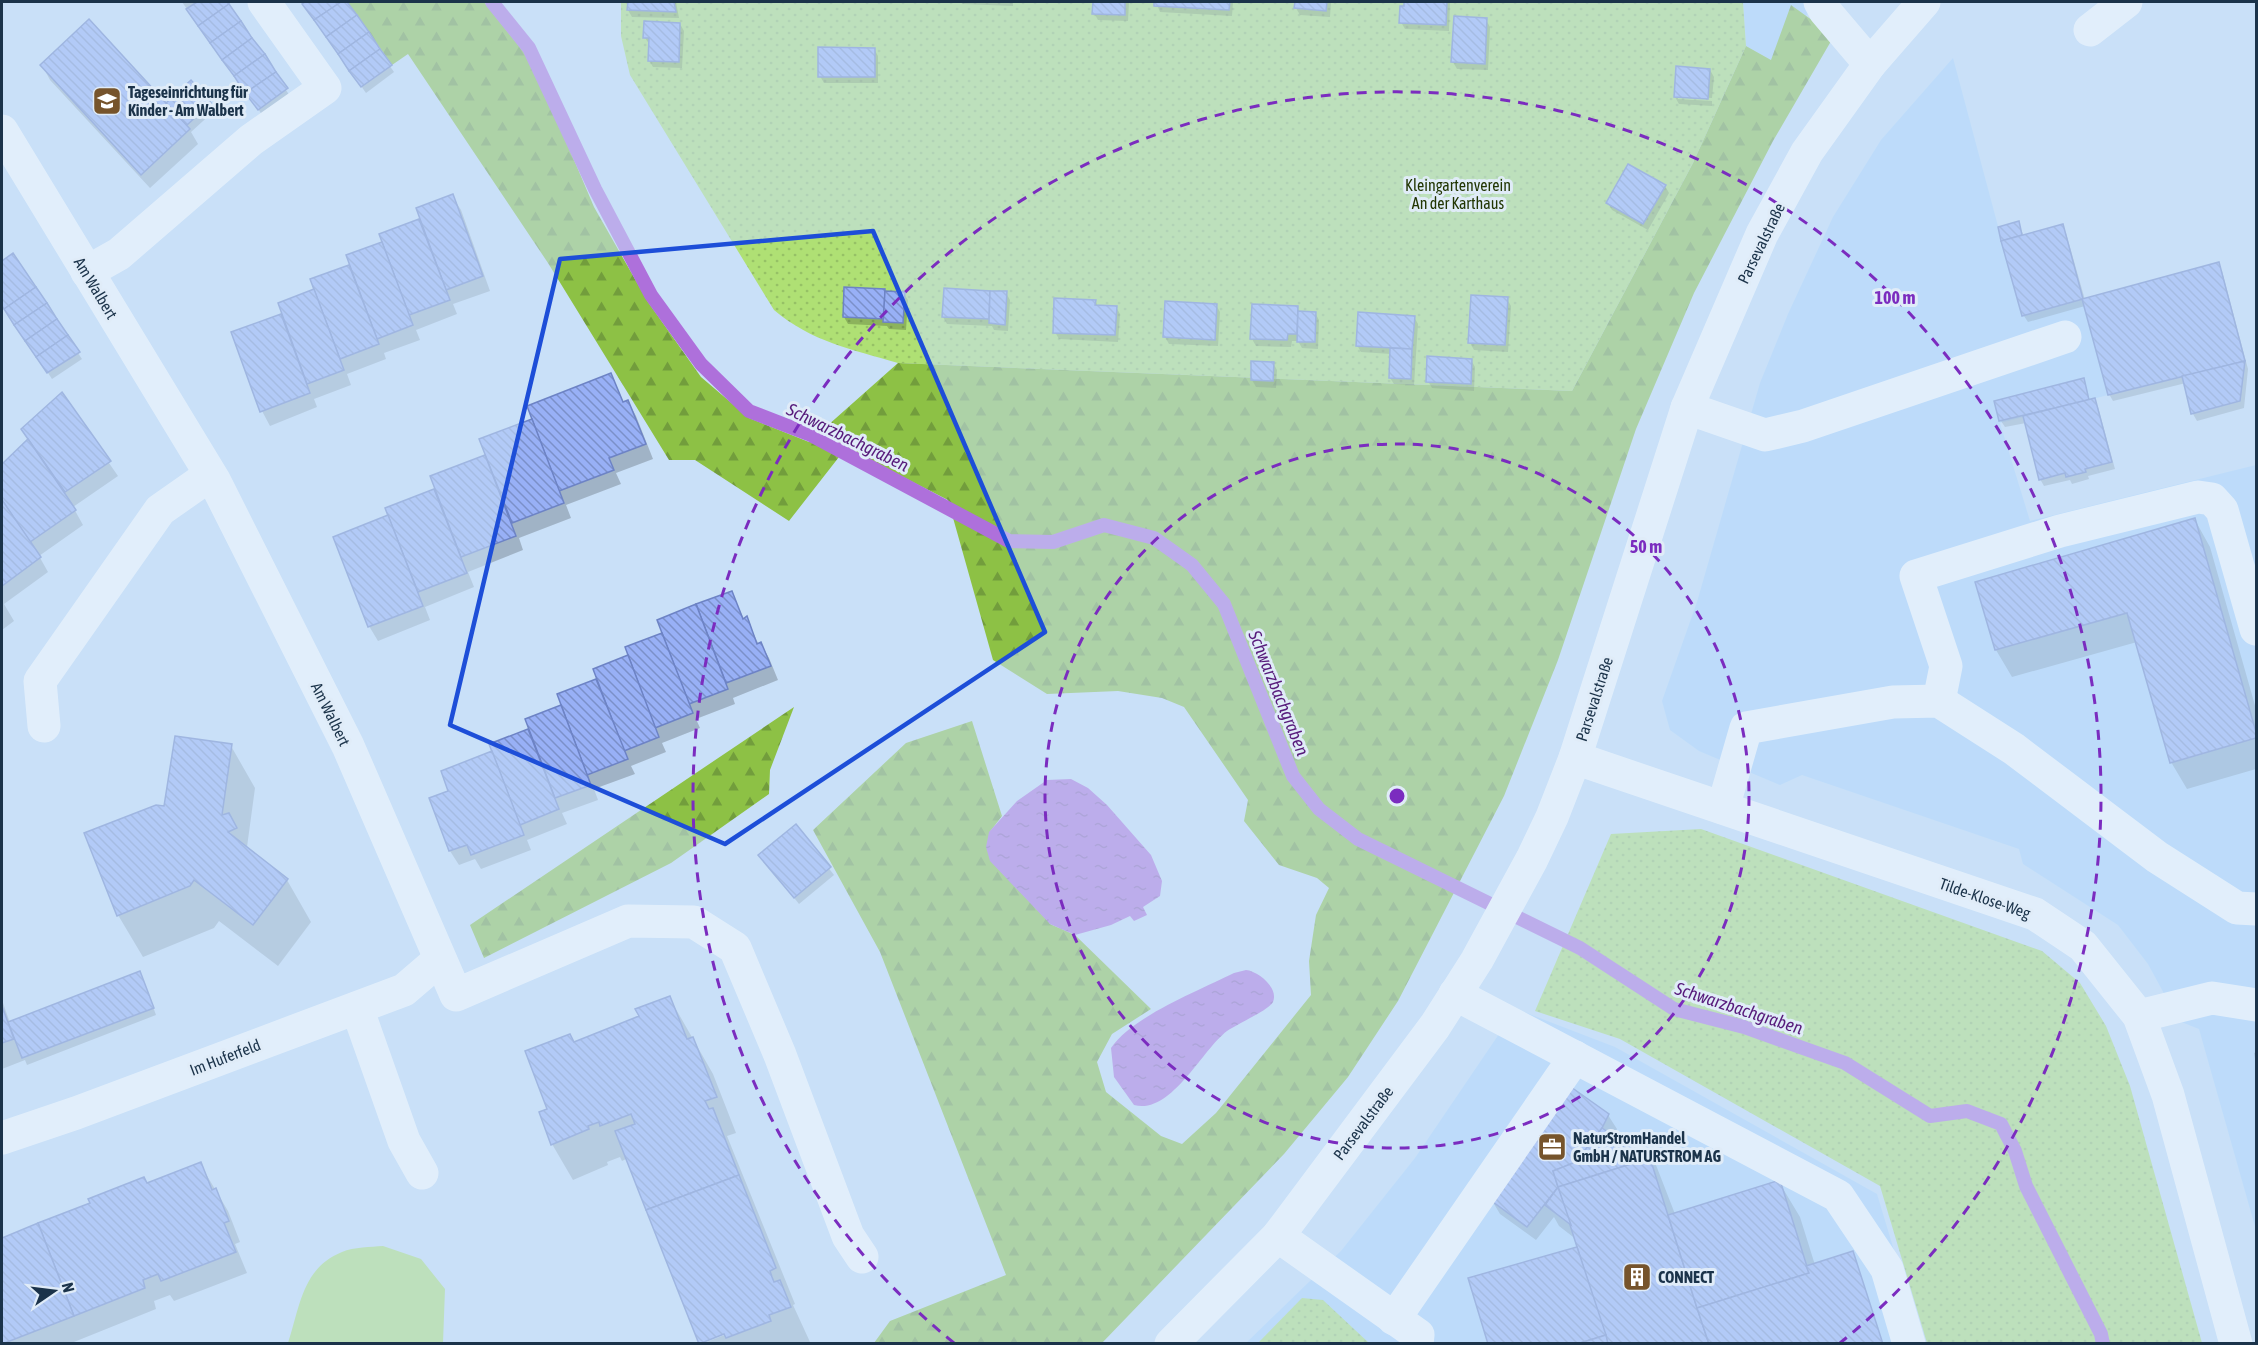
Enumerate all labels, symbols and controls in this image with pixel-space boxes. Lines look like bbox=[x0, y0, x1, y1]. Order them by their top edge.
place label: Tageseinrichtung für Kinder - Am Walbert bbox=[128, 83, 248, 119]
school or university icon: Tageseinrichtung für Kinder - Am Walbert bbox=[91, 85, 123, 117]
park label: Kleingartenverein An der Karthaus bbox=[1405, 176, 1511, 212]
street label: Parsevalstraße bbox=[1734, 200, 1788, 286]
street label: Am Walbert bbox=[71, 254, 122, 322]
text: 100 m bbox=[1875, 287, 1915, 308]
water label: Schwarzbachgraben bbox=[783, 398, 913, 476]
text: 50 m bbox=[1630, 536, 1662, 557]
water label: Schwarzbachgraben bbox=[1244, 626, 1314, 759]
street label: Parsevalstraße bbox=[1572, 655, 1616, 743]
street label: Am Walbert bbox=[308, 679, 354, 749]
centre of rings bbox=[1387, 786, 1407, 806]
street label: Tilde-Klose-Weg bbox=[1937, 874, 2033, 923]
water label: Schwarzbachgraben bbox=[1672, 977, 1806, 1039]
street label: Im Huferfeld bbox=[187, 1035, 263, 1079]
street label: Parsevalstraße bbox=[1330, 1083, 1396, 1163]
place label: NaturStromHandel GmbH / NATURSTROM AG bbox=[1573, 1129, 1721, 1165]
office icon: NaturStromHandel GmbH / NATURSTROM AG bbox=[1536, 1131, 1568, 1163]
north arrow bbox=[24, 1261, 84, 1321]
building icon: CONNECT bbox=[1621, 1261, 1653, 1293]
place label: CONNECT bbox=[1658, 1268, 1715, 1286]
text: N bbox=[59, 1281, 78, 1294]

